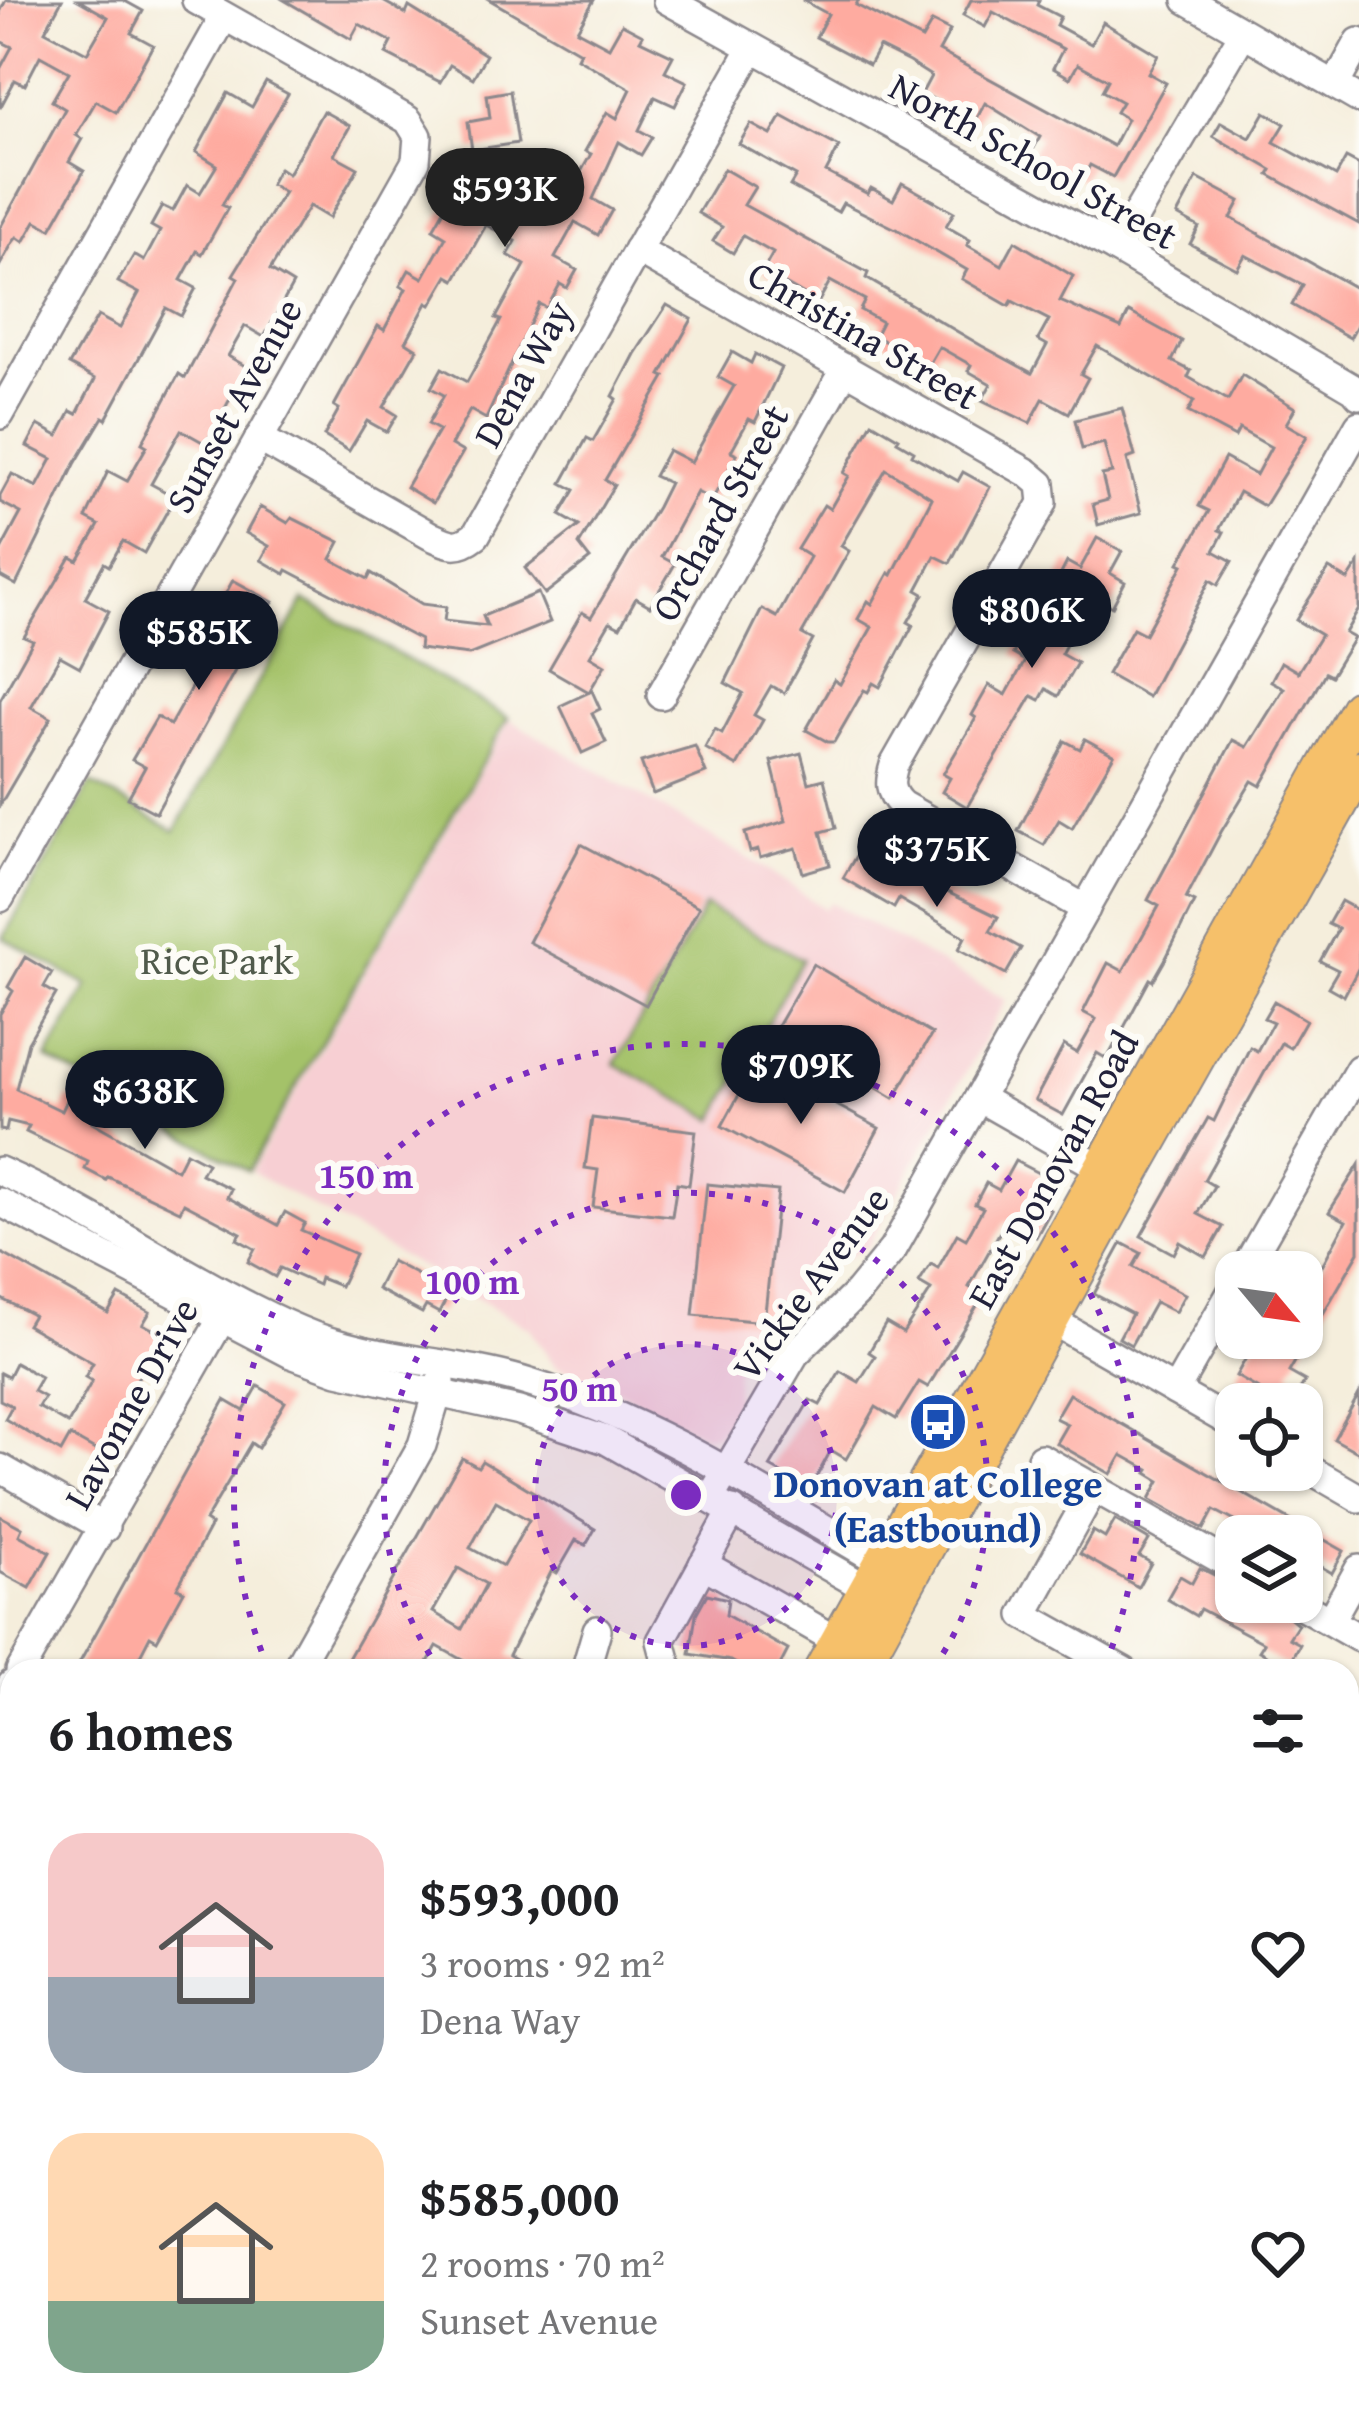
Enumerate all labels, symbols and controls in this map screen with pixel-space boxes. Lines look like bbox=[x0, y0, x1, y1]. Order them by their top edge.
street label: North School Street bbox=[880, 57, 1189, 263]
pin: $593K bbox=[421, 148, 589, 250]
text: $593K bbox=[452, 158, 558, 215]
street label: Christina Street bbox=[738, 245, 990, 423]
street label: Sunset Avenue bbox=[150, 287, 316, 523]
street label: Dena Way bbox=[458, 289, 586, 457]
street label: Orchard Street bbox=[636, 393, 802, 631]
pin: $806K bbox=[948, 569, 1116, 671]
text: $806K bbox=[979, 579, 1085, 636]
pin: $585K bbox=[115, 591, 283, 693]
text: $585K bbox=[146, 601, 252, 658]
pin: $375K bbox=[853, 808, 1021, 910]
text: $375K bbox=[884, 818, 990, 875]
park label: Rice Park bbox=[141, 931, 294, 988]
street label: East Donovan Road bbox=[952, 1020, 1152, 1318]
pin: $709K bbox=[717, 1025, 885, 1127]
text: $709K bbox=[748, 1035, 854, 1092]
pin: $638K bbox=[61, 1050, 229, 1152]
text: $638K bbox=[92, 1060, 198, 1117]
text: 150 m bbox=[319, 1148, 414, 1201]
street label: Vickie Avenue bbox=[718, 1174, 902, 1392]
north arrow bbox=[1215, 1251, 1323, 1359]
map controls bbox=[1215, 1251, 1323, 1623]
text: 100 m bbox=[425, 1254, 520, 1307]
street label: Lavonne Drive bbox=[48, 1287, 212, 1519]
text: 50 m bbox=[541, 1361, 617, 1414]
button: locate bbox=[1215, 1383, 1323, 1491]
bus stop icon: Donovan at College (Eastbound) bbox=[907, 1391, 969, 1453]
place label: Donovan at College (Eastbound) bbox=[773, 1454, 1103, 1556]
centre of rings bbox=[665, 1474, 707, 1516]
button: layers bbox=[1215, 1515, 1323, 1623]
text: 6 homes bbox=[48, 1694, 234, 1769]
icon: filters bbox=[1245, 1698, 1311, 1764]
text: $593,000 bbox=[420, 1859, 619, 1934]
icon: home bbox=[144, 1881, 288, 2025]
icon: heart bbox=[1245, 1920, 1311, 1986]
text: 3 rooms · 92 m² bbox=[420, 1934, 665, 1991]
text: Dena Way bbox=[420, 1991, 580, 2048]
text: $585,000 bbox=[420, 2159, 619, 2234]
icon: home bbox=[144, 2181, 288, 2325]
icon: heart bbox=[1245, 2220, 1311, 2286]
text: 2 rooms · 70 m² bbox=[420, 2234, 665, 2291]
text: Sunset Avenue bbox=[420, 2291, 658, 2348]

